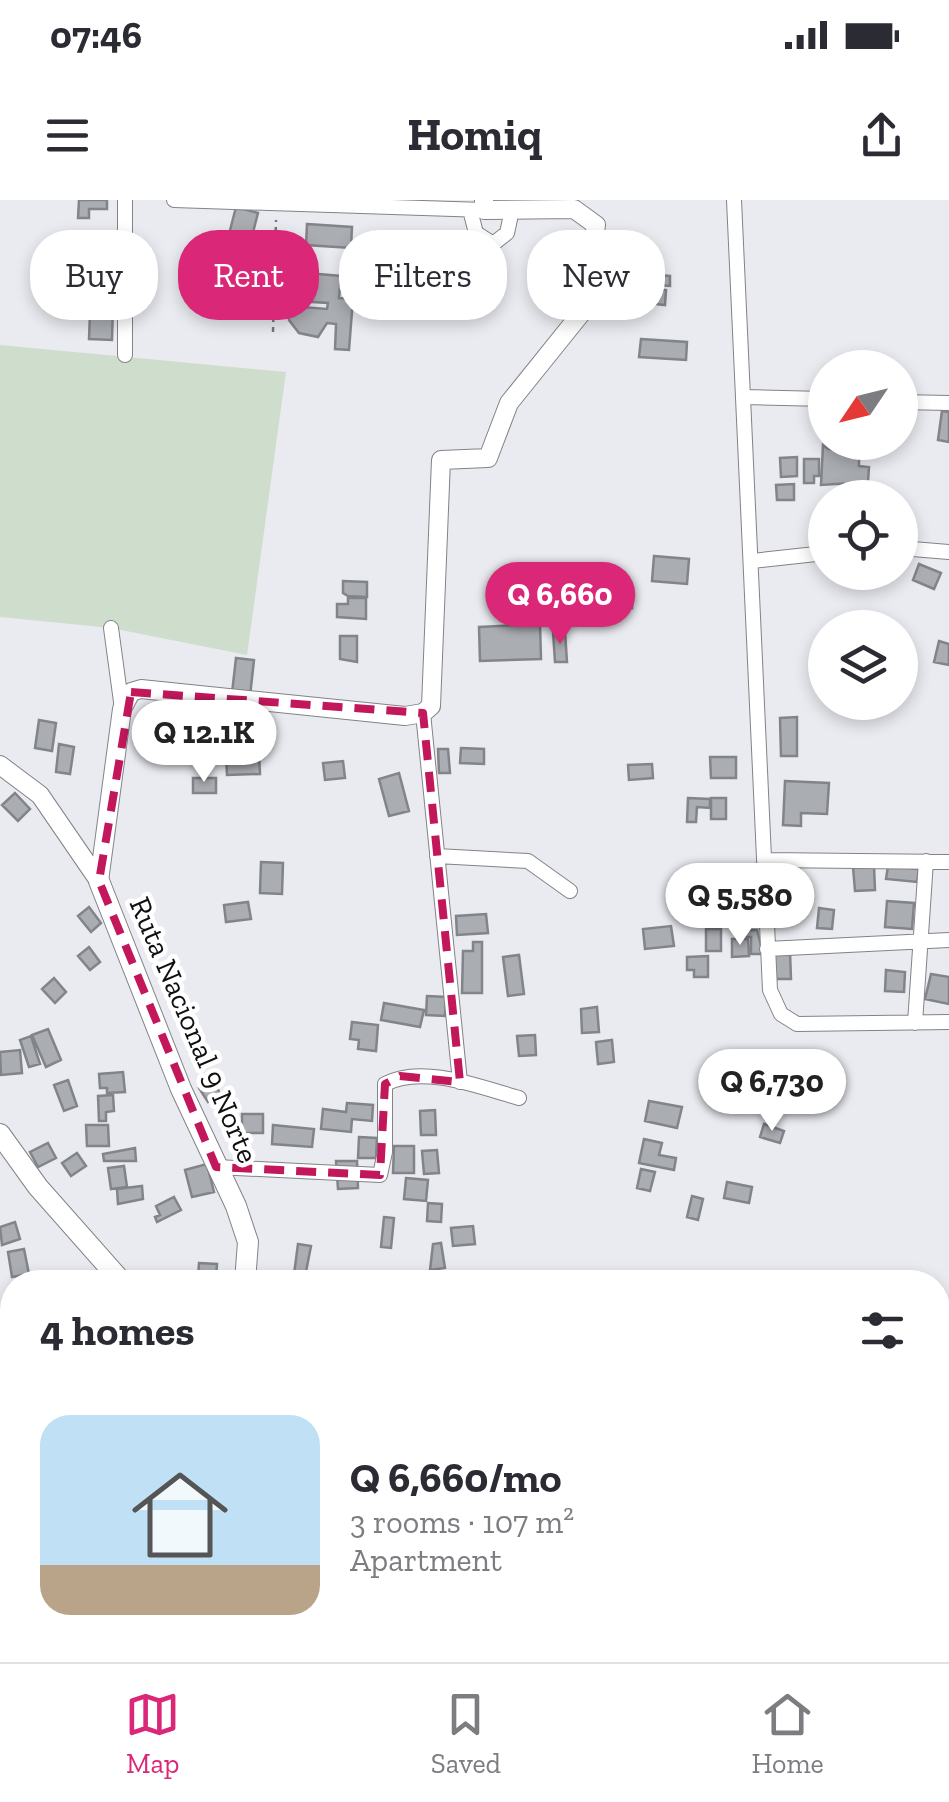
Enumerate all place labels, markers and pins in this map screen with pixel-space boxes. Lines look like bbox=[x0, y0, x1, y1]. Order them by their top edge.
pin: Q 6,660 bbox=[468, 562, 652, 647]
pin: Q 12.1K bbox=[112, 700, 296, 785]
pin: Q 5,580 bbox=[648, 863, 832, 948]
pin: Q 6,730 bbox=[680, 1049, 864, 1134]

